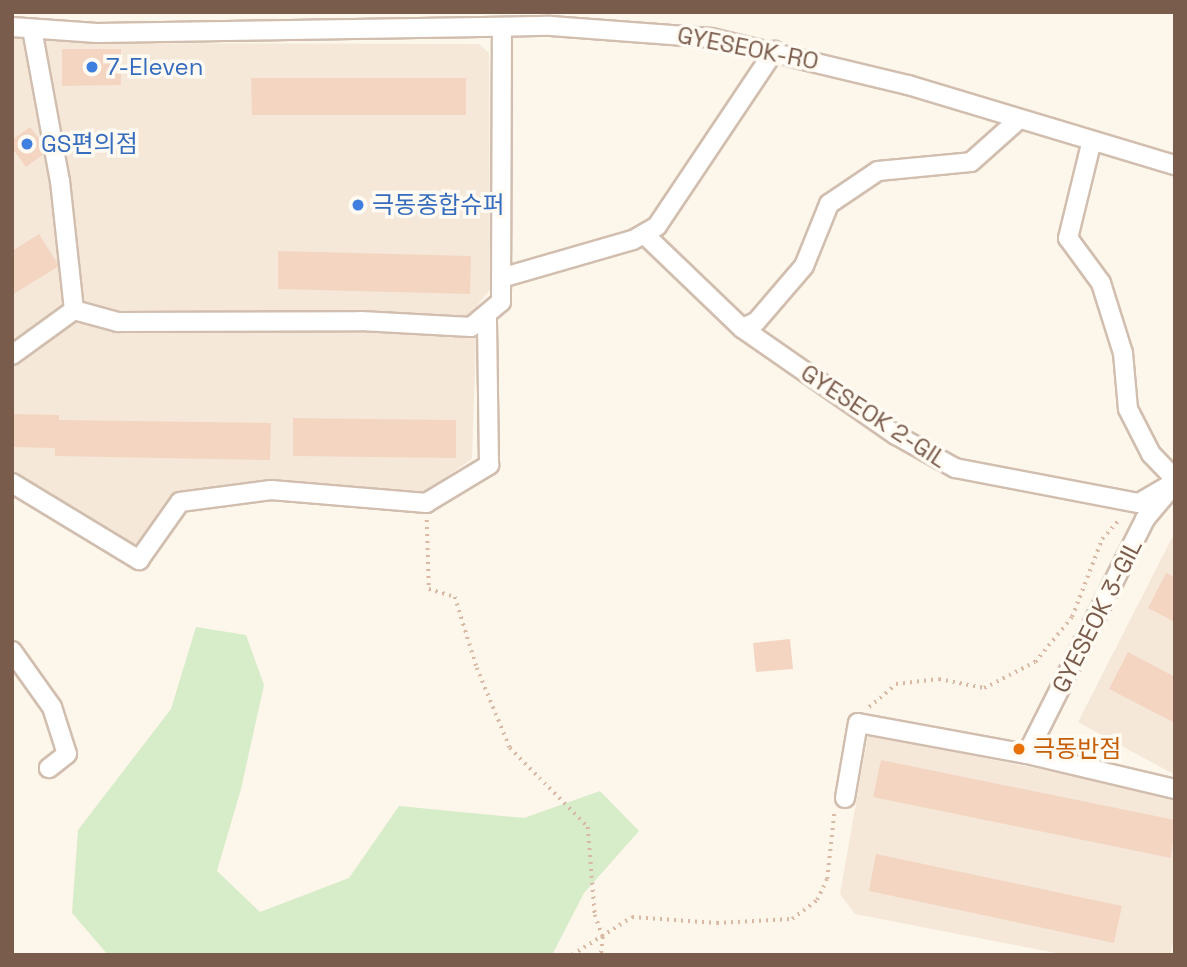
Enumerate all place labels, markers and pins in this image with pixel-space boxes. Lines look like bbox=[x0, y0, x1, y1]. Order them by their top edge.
place label: 7-Eleven bbox=[106, 53, 204, 81]
marker: 7-Eleven bbox=[84, 59, 100, 75]
place label: GS편의점 bbox=[41, 130, 138, 158]
marker: GS편의점 bbox=[19, 136, 35, 152]
place label: 극동종합슈퍼 bbox=[372, 191, 504, 219]
marker: 극동종합슈퍼 bbox=[350, 197, 366, 213]
place label: 극동반점 bbox=[1033, 735, 1121, 763]
marker: 극동반점 bbox=[1011, 741, 1027, 757]

